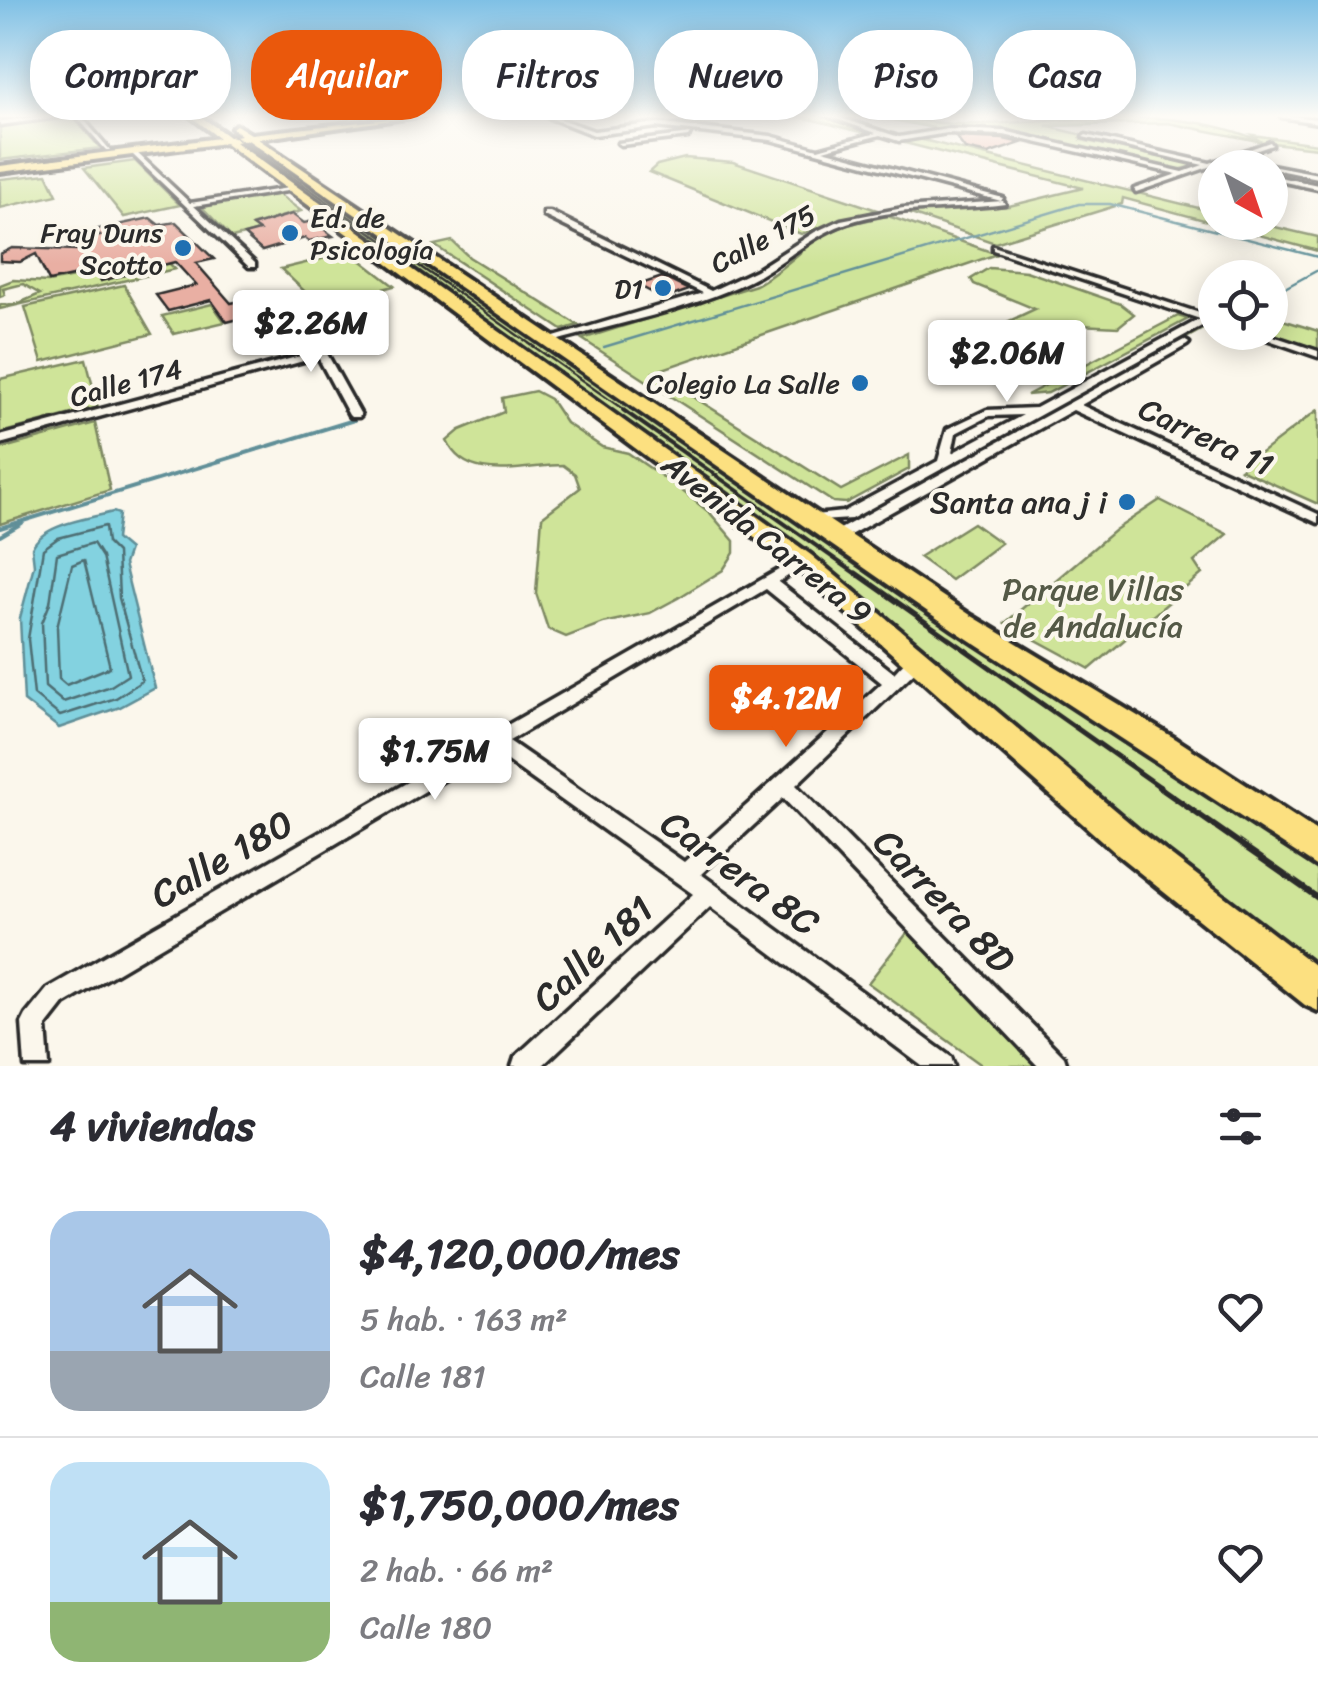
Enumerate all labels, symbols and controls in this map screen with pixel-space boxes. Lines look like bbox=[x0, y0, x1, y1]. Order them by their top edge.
chip: Comprar bbox=[30, 30, 231, 120]
chip: Alquilar bbox=[251, 30, 442, 120]
chip: Filtros bbox=[462, 30, 634, 120]
chip: Nuevo bbox=[654, 30, 818, 120]
chip: Piso bbox=[838, 30, 973, 120]
chip: Casa bbox=[993, 30, 1136, 120]
north arrow bbox=[1198, 150, 1288, 240]
map controls bbox=[1198, 150, 1288, 350]
street label: Calle 175 bbox=[701, 191, 825, 287]
place label: Ed. de Psicología bbox=[310, 193, 434, 274]
place label: Fray Duns Scotto bbox=[41, 208, 163, 289]
marker: Ed. de Psicología bbox=[279, 222, 301, 244]
marker: Fray Duns Scotto bbox=[172, 237, 194, 259]
button: locate bbox=[1198, 260, 1288, 350]
place label: D1 bbox=[614, 264, 643, 313]
marker: D1 bbox=[652, 277, 674, 299]
pin: $2.26M bbox=[230, 290, 392, 375]
text: $2.26M bbox=[255, 294, 367, 351]
pin: $2.06M bbox=[926, 320, 1088, 405]
text: $2.06M bbox=[950, 324, 1064, 381]
street label: Calle 174 bbox=[64, 344, 188, 422]
place label: Colegio La Salle bbox=[646, 359, 840, 408]
marker: Colegio La Salle bbox=[849, 372, 871, 394]
street label: Carrera 11 bbox=[1129, 381, 1283, 493]
street label: Avenida Carrera 9 bbox=[648, 437, 885, 640]
place label: Santa ana j i bbox=[930, 474, 1108, 531]
marker: Santa ana j i bbox=[1116, 491, 1138, 513]
park label: Parque Villas de Andalucía bbox=[1002, 561, 1184, 655]
pin: $4.12M bbox=[705, 665, 867, 750]
text: $4.12M bbox=[731, 669, 841, 726]
pin: $1.75M bbox=[354, 718, 516, 803]
text: $1.75M bbox=[381, 722, 489, 779]
street label: Calle 180 bbox=[137, 791, 307, 927]
street label: Carrera 8C bbox=[646, 792, 835, 955]
street label: Carrera 8D bbox=[856, 812, 1032, 991]
street label: Calle 181 bbox=[516, 879, 670, 1029]
text: 4 viviendas bbox=[50, 1089, 255, 1163]
icon: filters bbox=[1213, 1099, 1268, 1154]
text: $4,120,000/mes bbox=[360, 1217, 680, 1291]
icon: home bbox=[130, 1251, 250, 1371]
icon: heart bbox=[1213, 1284, 1268, 1339]
text: 5 hab. · 163 m² bbox=[360, 1291, 568, 1348]
text: Calle 181 bbox=[360, 1348, 486, 1405]
text: $1,750,000/mes bbox=[360, 1468, 679, 1542]
icon: home bbox=[130, 1502, 250, 1622]
icon: heart bbox=[1213, 1535, 1268, 1590]
text: 2 hab. · 66 m² bbox=[360, 1542, 553, 1599]
text: Calle 180 bbox=[360, 1599, 492, 1656]

